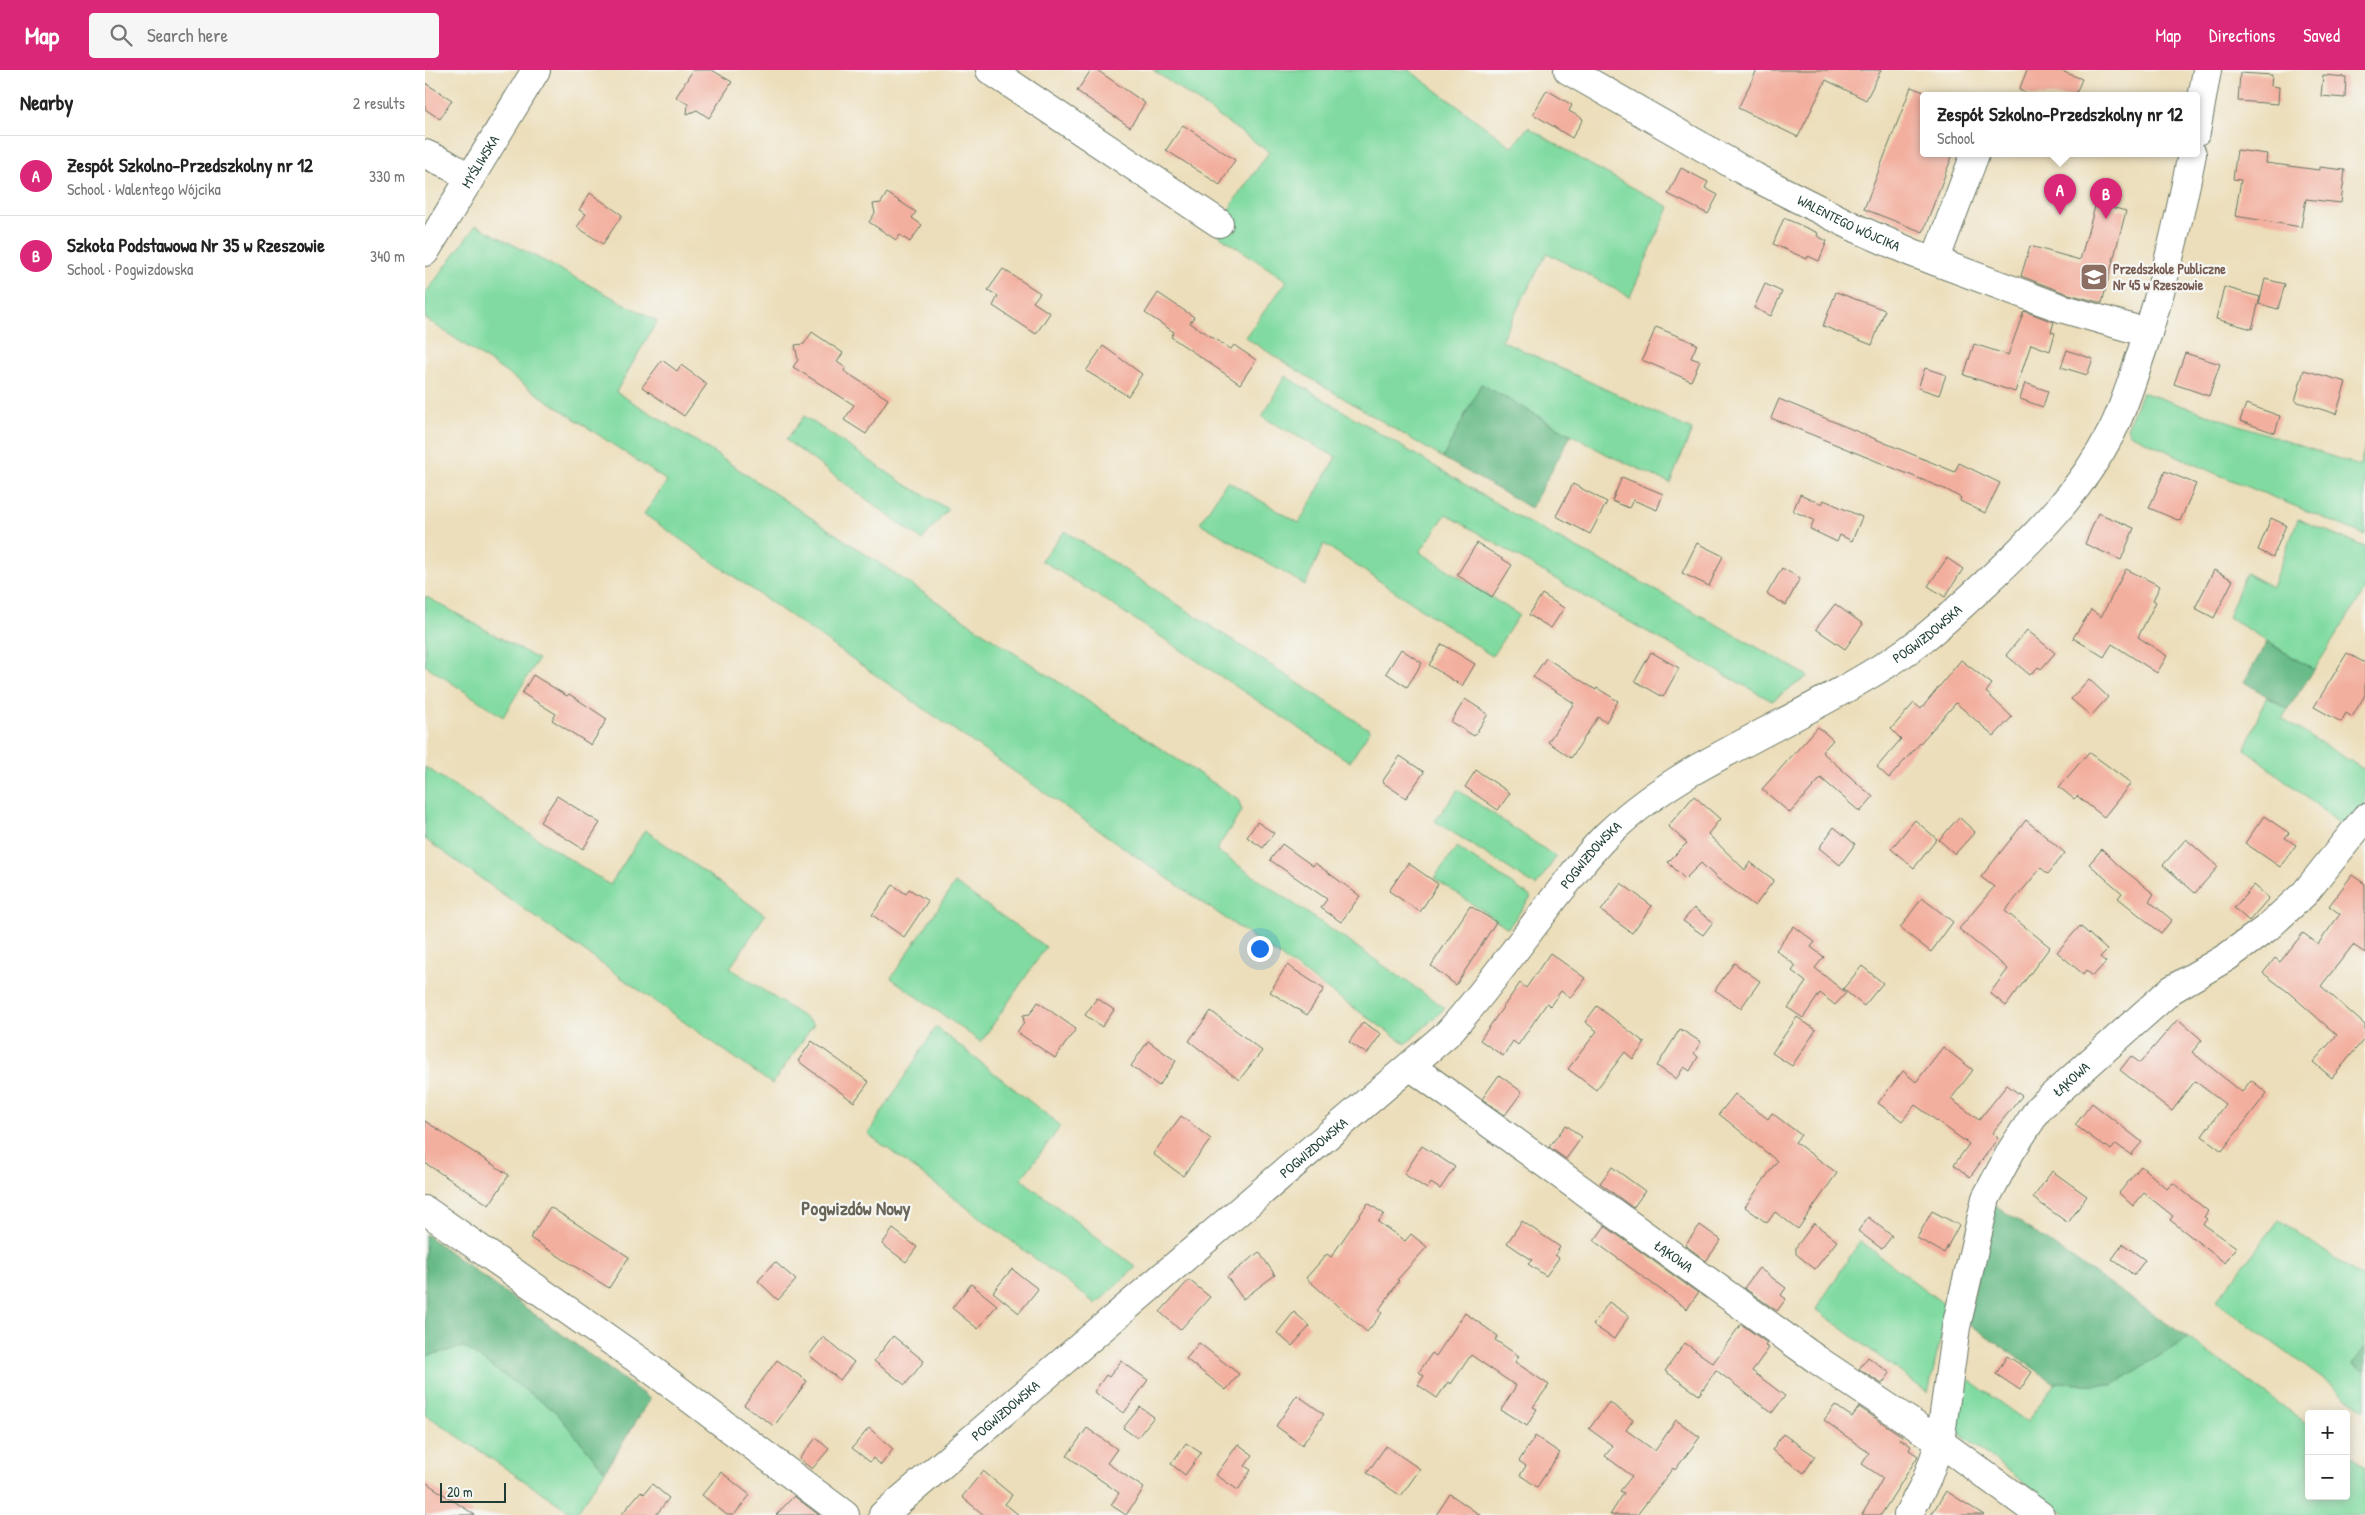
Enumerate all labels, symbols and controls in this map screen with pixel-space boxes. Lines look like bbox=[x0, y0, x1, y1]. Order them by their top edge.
search box bbox=[89, 13, 439, 58]
text: Map bbox=[25, 19, 59, 51]
icon: search bbox=[107, 21, 135, 49]
text: Search here bbox=[147, 22, 228, 48]
text: Map bbox=[2156, 23, 2181, 48]
text: Directions bbox=[2209, 23, 2275, 48]
text: Saved bbox=[2303, 23, 2340, 48]
text: Nearby bbox=[20, 88, 73, 117]
text: 2 results bbox=[353, 92, 405, 114]
popup bbox=[1920, 92, 2200, 157]
text: Zespół Szkolno-Przedszkolny nr 12 bbox=[1937, 101, 2183, 127]
text: School bbox=[1937, 127, 1974, 149]
street label: MYŚLIWSKA bbox=[456, 131, 503, 191]
text: Zespół Szkolno-Przedszkolny nr 12 bbox=[67, 152, 313, 178]
text: A bbox=[32, 165, 40, 187]
text: 330 m bbox=[369, 165, 405, 187]
pin: A bbox=[2044, 174, 2076, 215]
text: School · Walentego Wójcika bbox=[67, 178, 221, 200]
pin: B bbox=[2090, 178, 2122, 219]
street label: WALENTEGO WÓJCIKA bbox=[1794, 190, 1903, 255]
text: Szkoła Podstawowa Nr 35 w Rzeszowie bbox=[67, 232, 325, 258]
text: B bbox=[32, 245, 40, 267]
text: 340 m bbox=[370, 245, 405, 267]
text: School · Pogwizdowska bbox=[67, 258, 193, 280]
place label: Przedszkole Publiczne Nr 45 w Rzeszowie bbox=[2113, 259, 2226, 294]
school or university icon: Przedszkole Publiczne Nr 45 w Rzeszowie bbox=[2079, 262, 2109, 292]
street label: POGWIZDOWSKA bbox=[1889, 600, 1966, 667]
street label: POGWIZDOWSKA bbox=[1555, 816, 1625, 892]
your location bbox=[1247, 936, 1273, 962]
street label: ŁĄKOWA bbox=[2048, 1057, 2093, 1101]
street label: POGWIZDOWSKA bbox=[1275, 1113, 1352, 1182]
district label: Pogwizdów Nowy bbox=[801, 1195, 911, 1222]
street label: ŁĄKOWA bbox=[1651, 1235, 1697, 1276]
street label: POGWIZDOWSKA bbox=[967, 1376, 1043, 1445]
map controls bbox=[2305, 1410, 2350, 1500]
button: + bbox=[2305, 1410, 2350, 1455]
button: − bbox=[2305, 1455, 2350, 1500]
scale bar bbox=[440, 1480, 506, 1503]
text: 20 m bbox=[447, 1482, 473, 1501]

